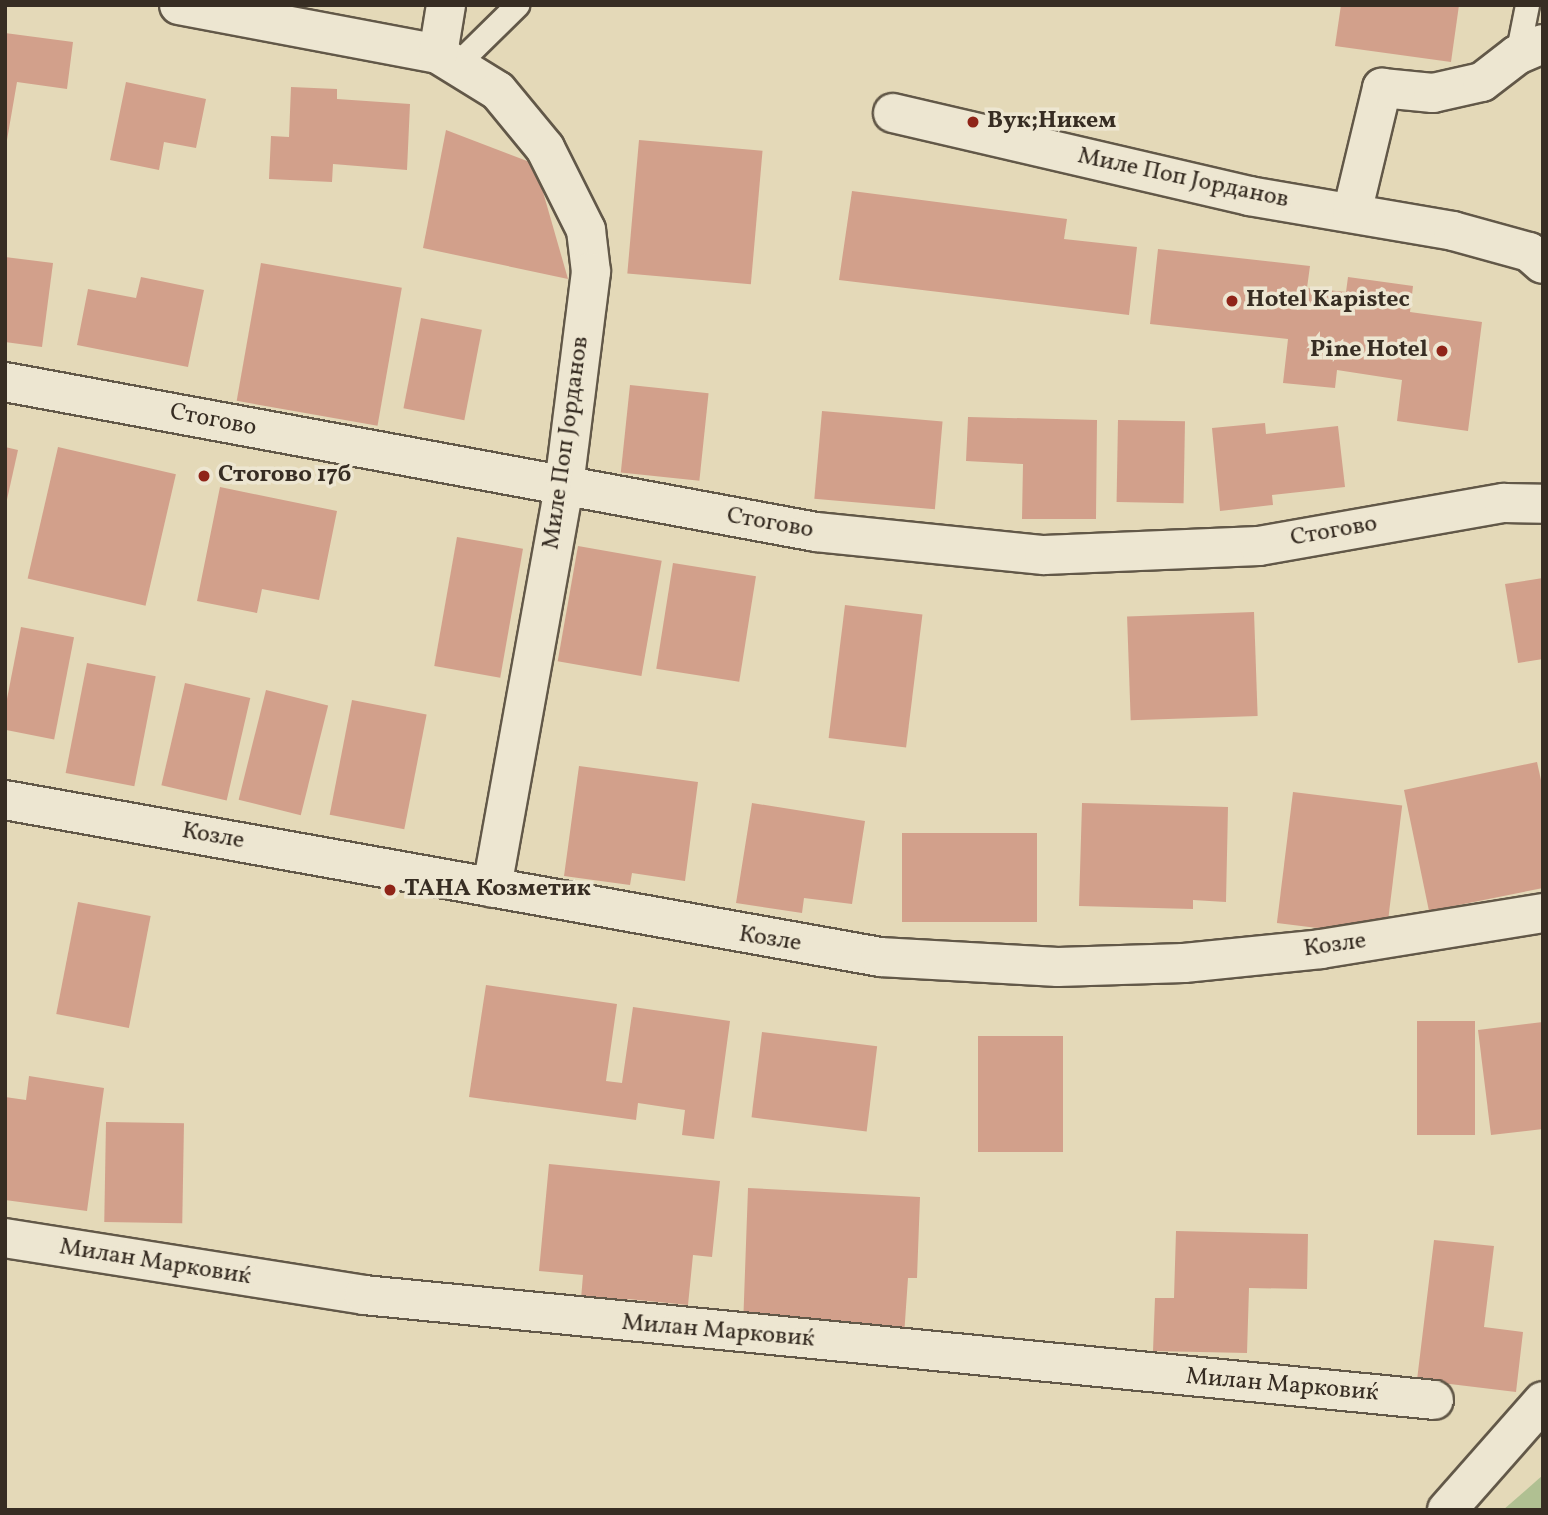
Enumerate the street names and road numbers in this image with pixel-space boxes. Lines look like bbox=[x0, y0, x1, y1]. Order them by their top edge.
street label: Миле Поп Јорданов bbox=[1075, 143, 1291, 215]
street label: Миле Поп Јорданов bbox=[538, 334, 596, 552]
street label: Стогово bbox=[167, 399, 259, 443]
street label: Стогово bbox=[724, 502, 816, 546]
street label: Стогово bbox=[1288, 510, 1380, 554]
street label: Козле bbox=[180, 817, 246, 857]
street label: Козле bbox=[737, 921, 803, 959]
street label: Козле bbox=[1302, 927, 1368, 965]
street label: Милан Марковиќ bbox=[57, 1234, 253, 1292]
street label: Милан Марковиќ bbox=[620, 1309, 816, 1355]
street label: Милан Марковиќ bbox=[1184, 1363, 1380, 1409]

